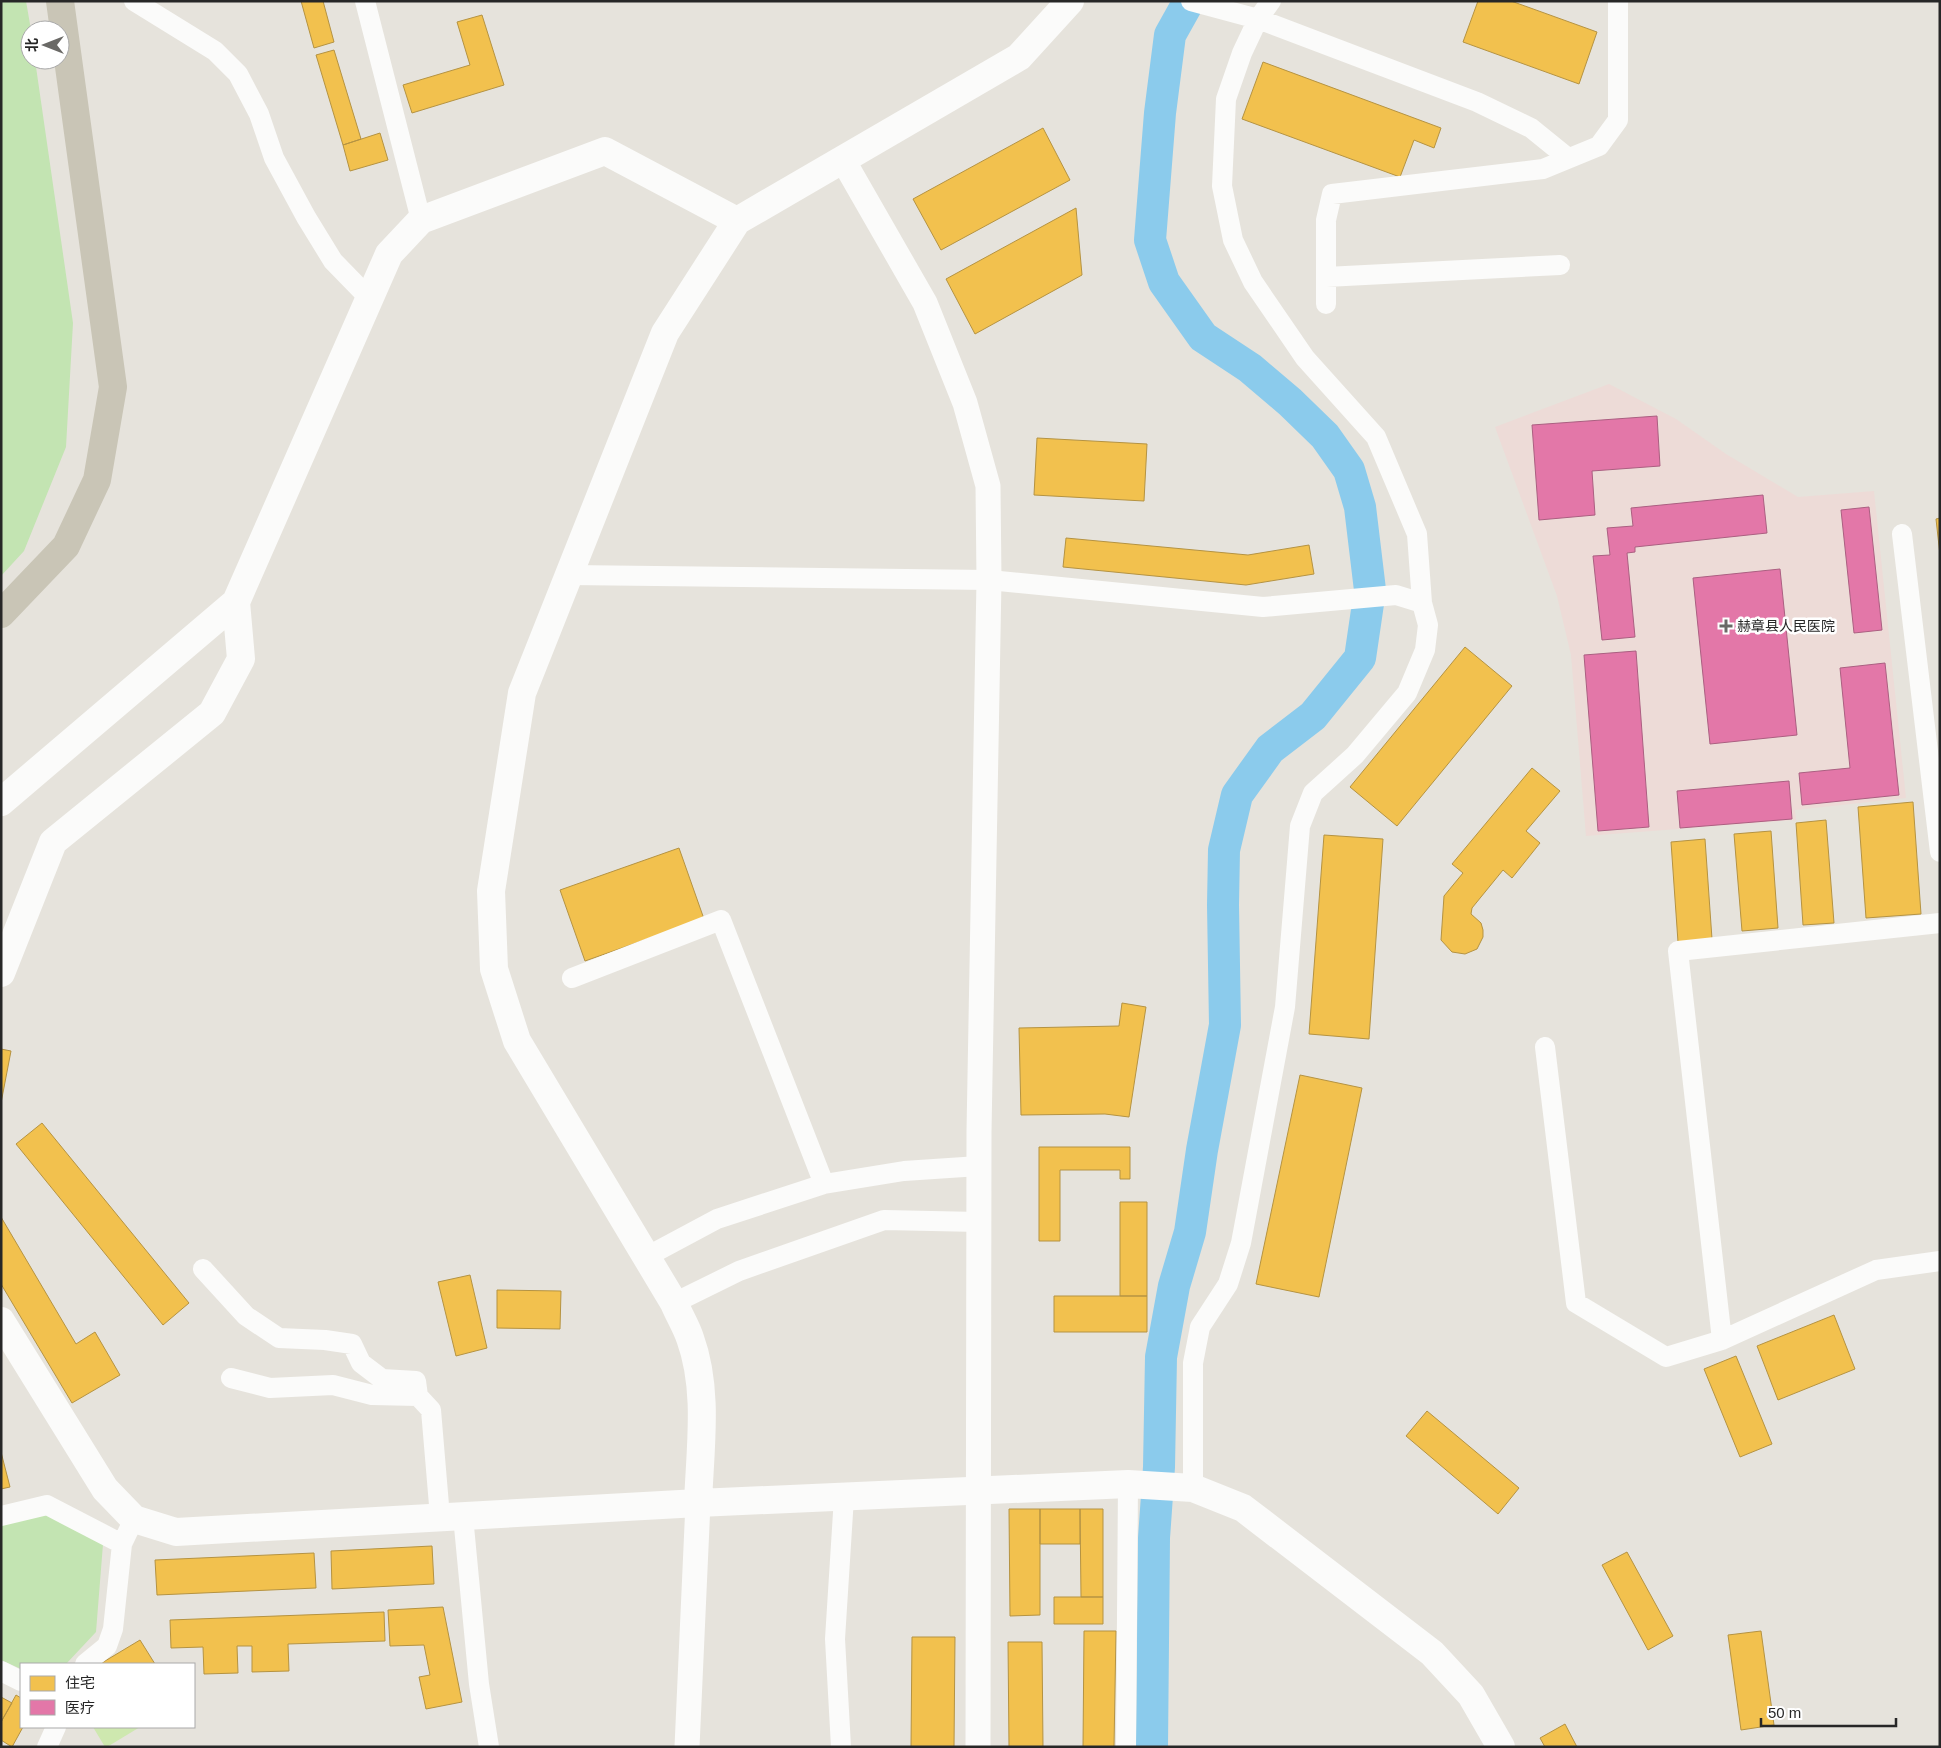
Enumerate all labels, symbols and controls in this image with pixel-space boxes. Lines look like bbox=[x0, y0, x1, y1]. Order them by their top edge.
north arrow bbox=[20, 20, 70, 70]
text: 北 bbox=[24, 38, 40, 52]
place label: 赫章县人民医院 bbox=[1737, 618, 1835, 634]
marker: 赫章县人民医院 bbox=[1719, 619, 1733, 633]
legend bbox=[20, 1663, 195, 1728]
text: 住宅 bbox=[65, 1674, 95, 1691]
scale bar bbox=[1761, 1696, 1896, 1728]
text: 医疗 bbox=[65, 1699, 95, 1716]
text: 50 m bbox=[1768, 1704, 1801, 1721]

